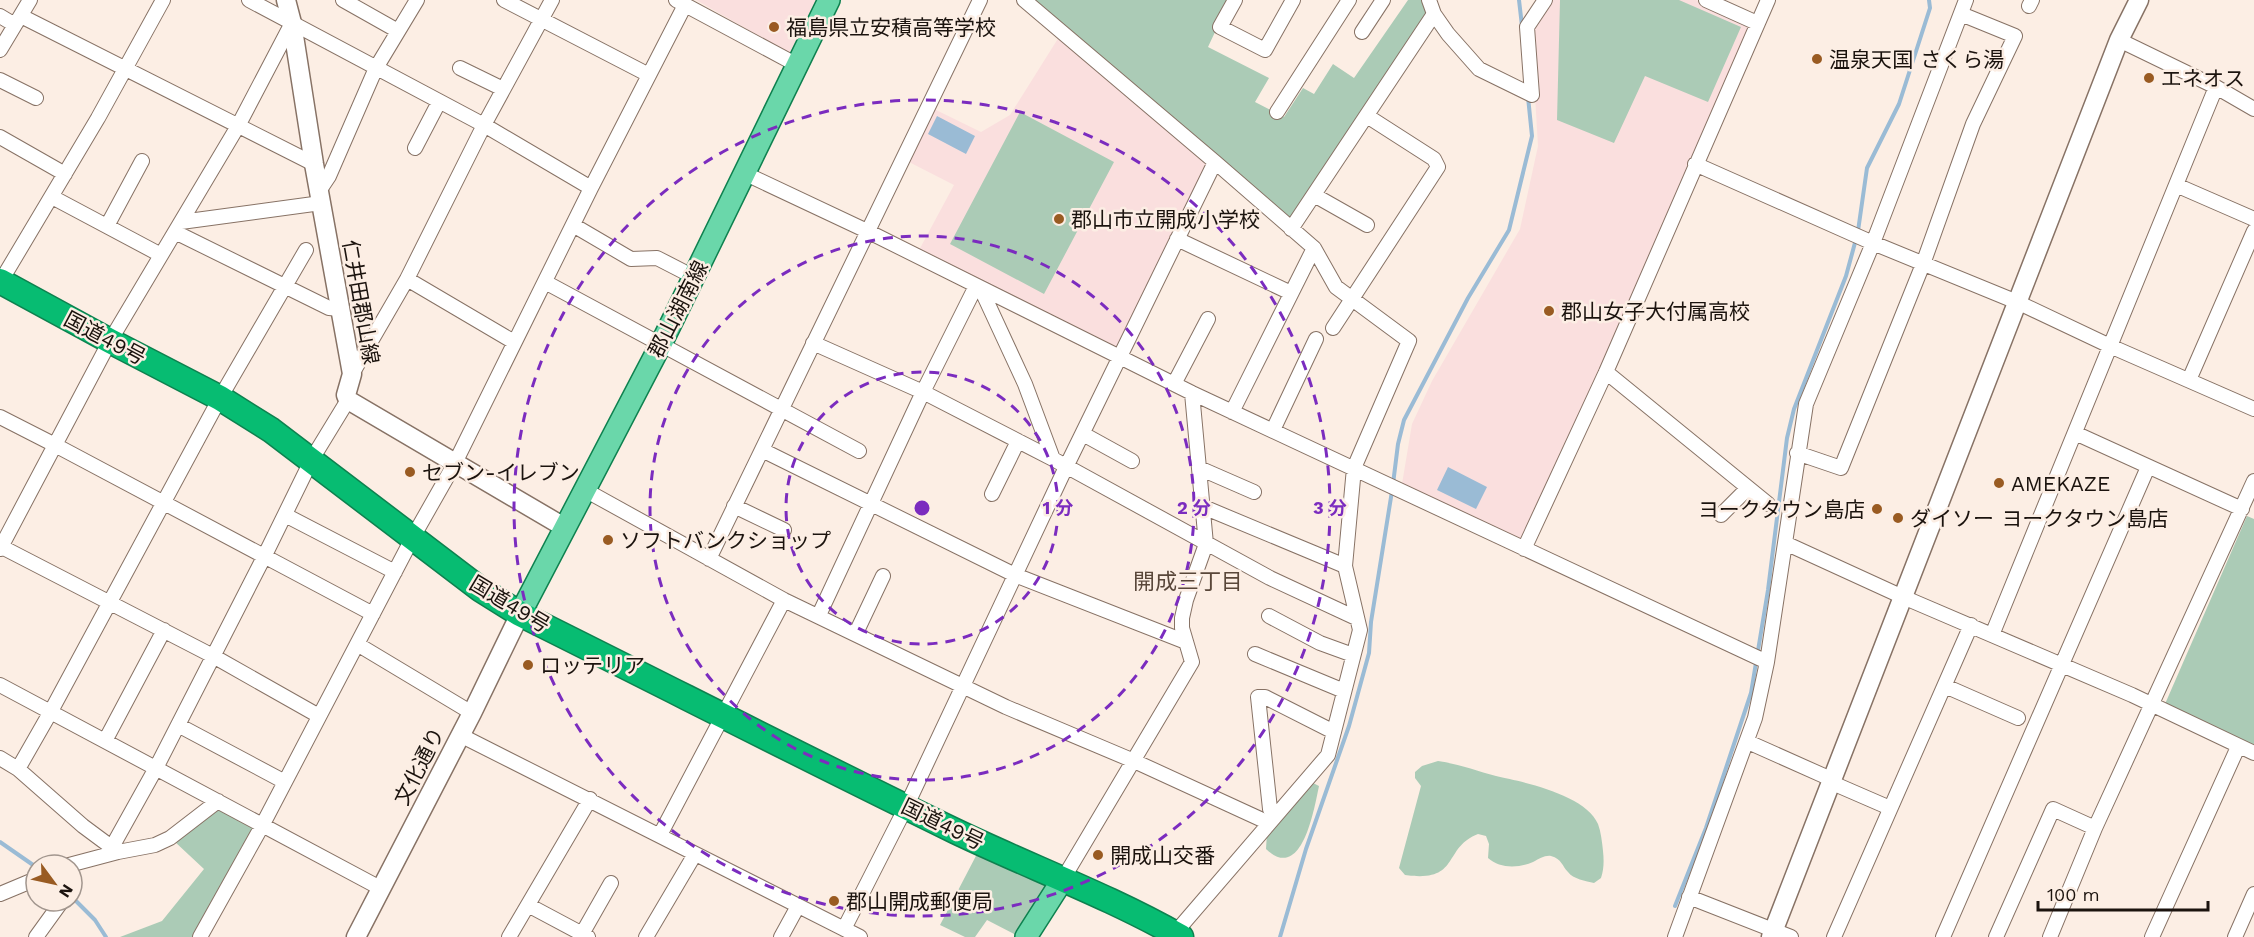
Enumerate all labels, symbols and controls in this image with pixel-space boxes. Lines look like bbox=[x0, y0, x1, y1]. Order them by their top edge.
place label: 福島県立安積高等学校 bbox=[786, 15, 996, 40]
marker: 福島県立安積高等学校 bbox=[767, 20, 781, 34]
place label: 温泉天国 さくら湯 bbox=[1829, 47, 2004, 72]
marker: 温泉天国 さくら湯 bbox=[1810, 52, 1824, 66]
place label: エネオス bbox=[2161, 66, 2245, 91]
marker: エネオス bbox=[2142, 71, 2156, 85]
place label: 郡山市立開成小学校 bbox=[1071, 207, 1260, 232]
marker: 郡山市立開成小学校 bbox=[1052, 212, 1066, 226]
street label: 仁井田郡山線 bbox=[338, 238, 384, 366]
street label: 郡山湖南線 bbox=[643, 257, 713, 361]
place label: 郡山女子大付属高校 bbox=[1561, 299, 1750, 324]
marker: 郡山女子大付属高校 bbox=[1542, 304, 1556, 318]
street label: 国道49号 bbox=[60, 306, 150, 370]
place label: セブン-イレブン bbox=[422, 460, 580, 485]
marker: セブン-イレブン bbox=[403, 465, 417, 479]
place label: AMEKAZE bbox=[2011, 471, 2110, 496]
marker: AMEKAZE bbox=[1992, 476, 2006, 490]
text: 1 分 bbox=[1043, 497, 1073, 518]
text: 2 分 bbox=[1177, 497, 1211, 518]
text: 3 分 bbox=[1313, 497, 1347, 518]
place label: ヨークタウン島店 bbox=[1698, 497, 1865, 522]
centre of rings bbox=[912, 498, 932, 518]
marker: ヨークタウン島店 bbox=[1870, 502, 1884, 516]
place label: ダイソー ヨークタウン島店 bbox=[1910, 506, 2168, 531]
marker: ダイソー ヨークタウン島店 bbox=[1891, 511, 1905, 525]
place label: ソフトバンクショップ bbox=[620, 528, 831, 553]
marker: ソフトバンクショップ bbox=[601, 533, 615, 547]
district label: 開成三丁目 bbox=[1133, 569, 1243, 594]
street label: 国道49号 bbox=[466, 570, 554, 638]
place label: ロッテリア bbox=[540, 653, 645, 678]
marker: ロッテリア bbox=[521, 658, 535, 672]
street label: 文化通り bbox=[389, 723, 449, 809]
street label: 国道49号 bbox=[898, 793, 988, 855]
place label: 開成山交番 bbox=[1110, 843, 1215, 868]
marker: 開成山交番 bbox=[1091, 848, 1105, 862]
north arrow bbox=[24, 853, 84, 913]
scale bar bbox=[2038, 874, 2208, 912]
text: N bbox=[55, 881, 77, 901]
text: 100 m bbox=[2047, 884, 2100, 905]
place label: 郡山開成郵便局 bbox=[846, 889, 993, 914]
marker: 郡山開成郵便局 bbox=[827, 894, 841, 908]

